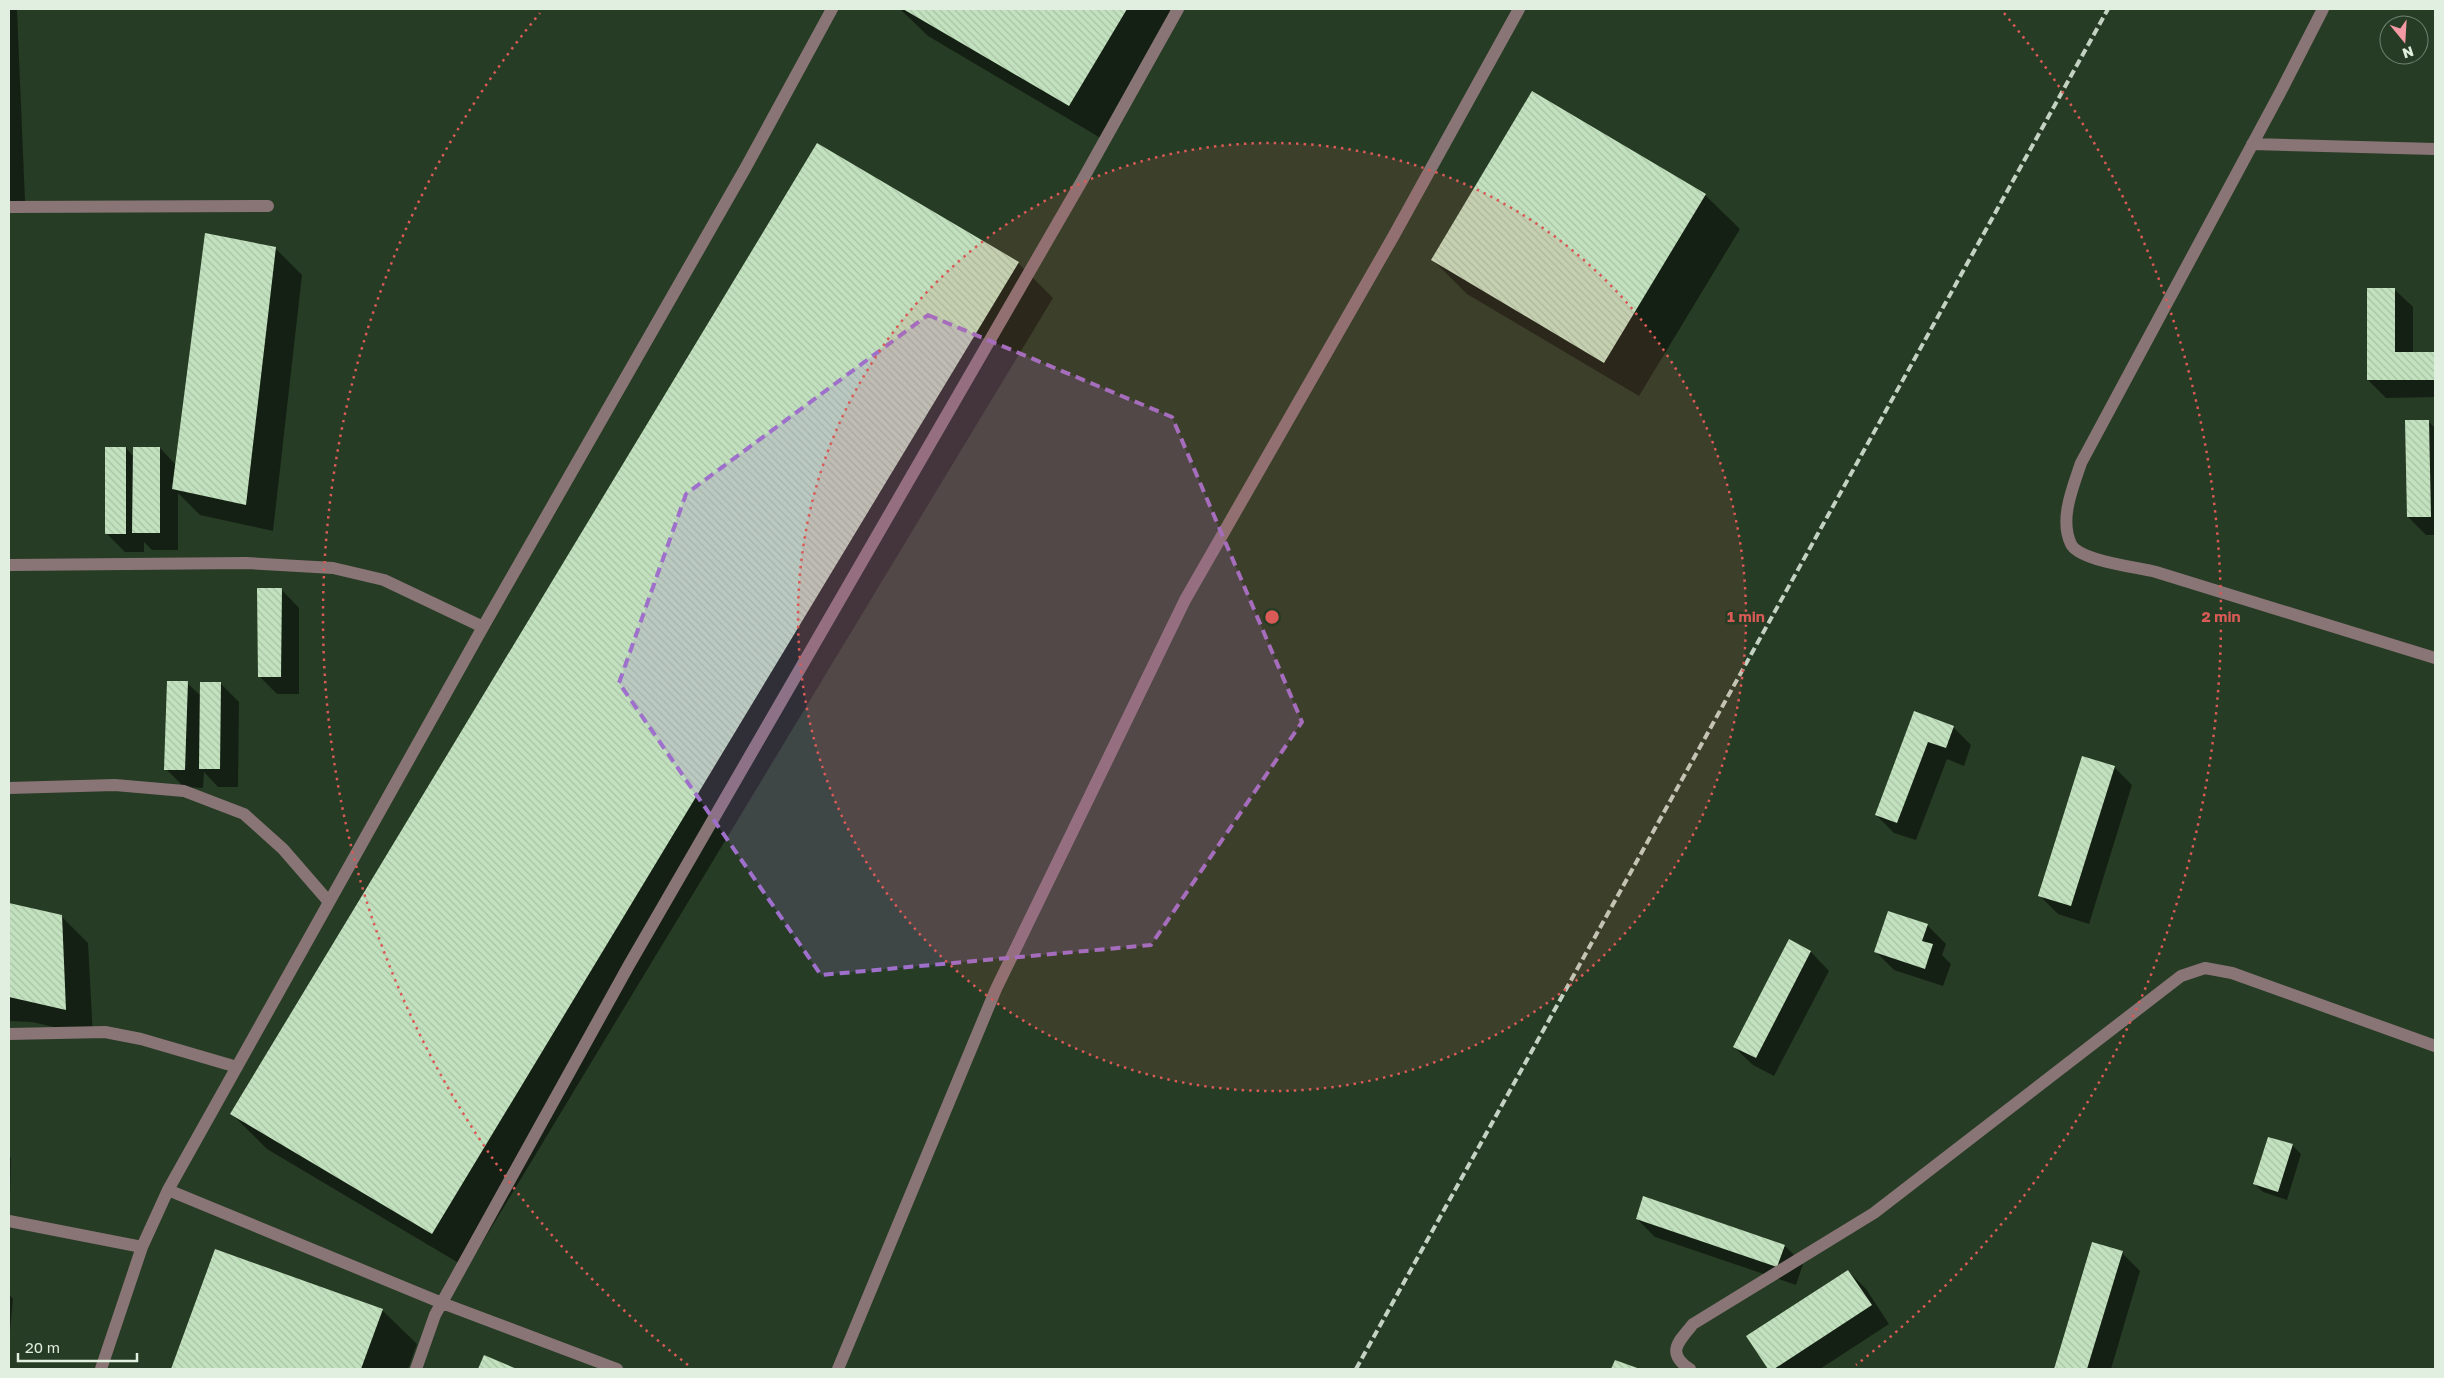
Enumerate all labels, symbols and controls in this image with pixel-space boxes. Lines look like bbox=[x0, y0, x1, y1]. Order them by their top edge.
north arrow bbox=[2379, 15, 2429, 65]
text: N bbox=[2400, 43, 2416, 63]
text: 1 min bbox=[1727, 607, 1765, 625]
text: 2 min bbox=[2201, 607, 2241, 625]
centre of rings bbox=[1263, 608, 1281, 626]
scale bar bbox=[18, 1330, 136, 1362]
text: 20 m bbox=[25, 1338, 60, 1356]

